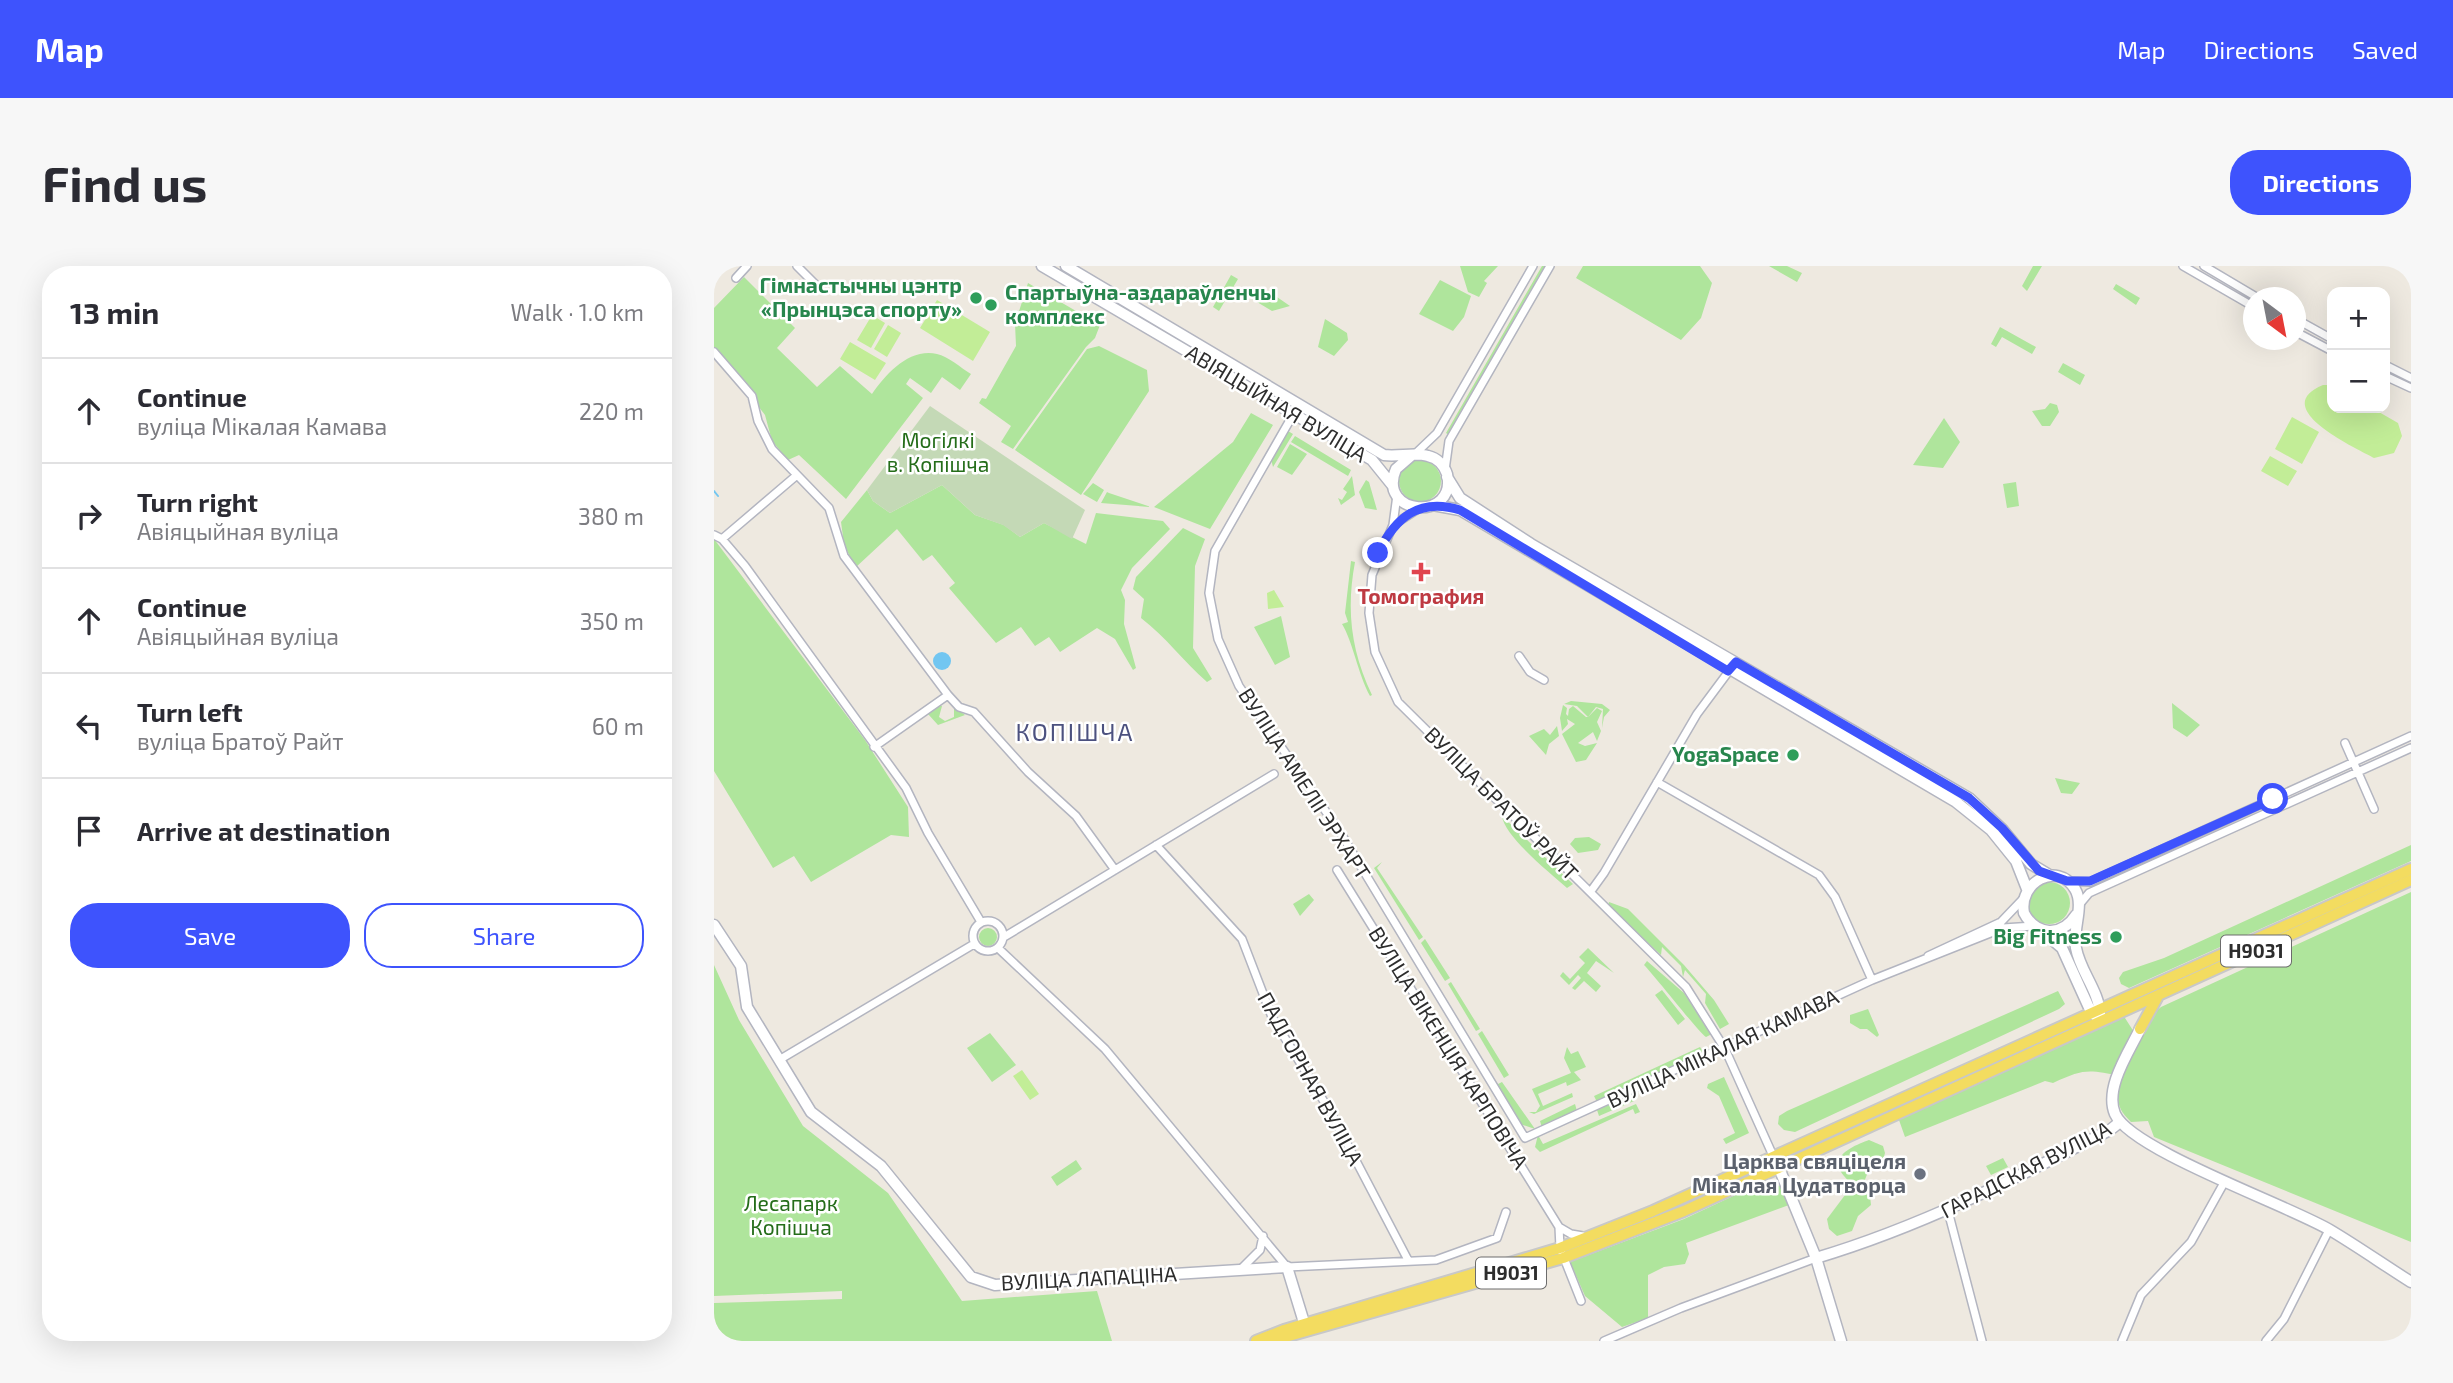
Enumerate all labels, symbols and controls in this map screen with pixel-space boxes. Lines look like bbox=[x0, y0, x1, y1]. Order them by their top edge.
text: Map bbox=[35, 29, 104, 69]
text: Map bbox=[2117, 35, 2165, 64]
text: Directions bbox=[2203, 35, 2314, 64]
text: Saved bbox=[2352, 35, 2418, 64]
button: Directions bbox=[2230, 150, 2411, 215]
text: Find us bbox=[42, 153, 207, 212]
place label: Гімнастычны цэнтр «Прынцэса спорту» bbox=[760, 272, 962, 321]
place label: Спартыўна-аздараўленчы комплекс bbox=[1005, 279, 1276, 328]
north arrow bbox=[2243, 287, 2306, 350]
map controls bbox=[2327, 287, 2390, 413]
button: + bbox=[2327, 287, 2390, 350]
marker: Гімнастычны цэнтр «Прынцэса спорту» bbox=[968, 290, 984, 306]
text: 13 min bbox=[70, 294, 159, 330]
marker: Спартыўна-аздараўленчы комплекс bbox=[983, 297, 999, 313]
text: Walk · 1.0 km bbox=[511, 298, 644, 326]
street label: АВІЯЦЫЙНАЯ ВУЛІЦА bbox=[1182, 339, 1372, 467]
button: − bbox=[2327, 350, 2390, 413]
text: Continue bbox=[137, 381, 247, 412]
icon: ahead bbox=[70, 392, 108, 430]
text: 220 m bbox=[579, 397, 644, 425]
text: вуліца Мікалая Камава bbox=[137, 412, 387, 440]
park label: Могілкі в. Копішча bbox=[887, 427, 989, 476]
text: Turn right bbox=[137, 486, 258, 517]
icon: right bbox=[70, 497, 108, 535]
text: 380 m bbox=[578, 502, 644, 530]
text: Авіяцыйная вуліца bbox=[137, 517, 339, 545]
route end bbox=[1362, 537, 1393, 568]
marker: Томография bbox=[1411, 562, 1431, 582]
place label: Томография bbox=[1358, 583, 1484, 608]
text: Continue bbox=[137, 591, 247, 622]
icon: ahead bbox=[70, 602, 108, 640]
text: 350 m bbox=[580, 607, 644, 635]
text: Авіяцыйная вуліца bbox=[137, 622, 339, 650]
street label: ВУЛІЦА АМЕЛІІ ЭРХАРТ bbox=[1234, 683, 1376, 883]
text: Turn left bbox=[137, 696, 243, 727]
icon: left bbox=[70, 707, 108, 745]
text: 60 m bbox=[592, 712, 644, 740]
district label: КОПІШЧА bbox=[1016, 717, 1134, 746]
street label: ВУЛІЦА БРАТОЎ РАЙТ bbox=[1420, 721, 1584, 885]
text: вуліца Братоў Райт bbox=[137, 727, 344, 755]
place label: YogaSpace bbox=[1672, 741, 1779, 766]
marker: YogaSpace bbox=[1785, 747, 1801, 763]
route start bbox=[2257, 783, 2288, 814]
icon: arrive bbox=[70, 812, 108, 850]
text: Arrive at destination bbox=[137, 815, 390, 846]
button: Save bbox=[70, 903, 350, 968]
button: Share bbox=[364, 903, 644, 968]
street label: ВУЛІЦА ВІКЕНЦІЯ КАРПОВІЧА bbox=[1364, 922, 1534, 1173]
place label: Big Fitness bbox=[1993, 923, 2102, 948]
marker: Big Fitness bbox=[2108, 929, 2124, 945]
road number: Н9031 bbox=[2221, 936, 2291, 966]
street label: ВУЛІЦА МІКАЛАЯ КАМАВА bbox=[1603, 983, 1842, 1112]
street label: ПАДГОРНАЯ ВУЛІЦА bbox=[1253, 987, 1369, 1169]
street label: ГАРАДСКАЯ ВУЛІЦА bbox=[1936, 1115, 2115, 1222]
place label: Царква свяціцеля Мікалая Цудатворца bbox=[1692, 1148, 1906, 1197]
marker: Царква свяціцеля Мікалая Цудатворца bbox=[1912, 1166, 1928, 1182]
park label: Лесапарк Копішча bbox=[744, 1190, 838, 1239]
road number: Н9031 bbox=[1476, 1258, 1546, 1289]
street label: ВУЛІЦА ЛАПАЦІНА bbox=[1000, 1260, 1178, 1295]

